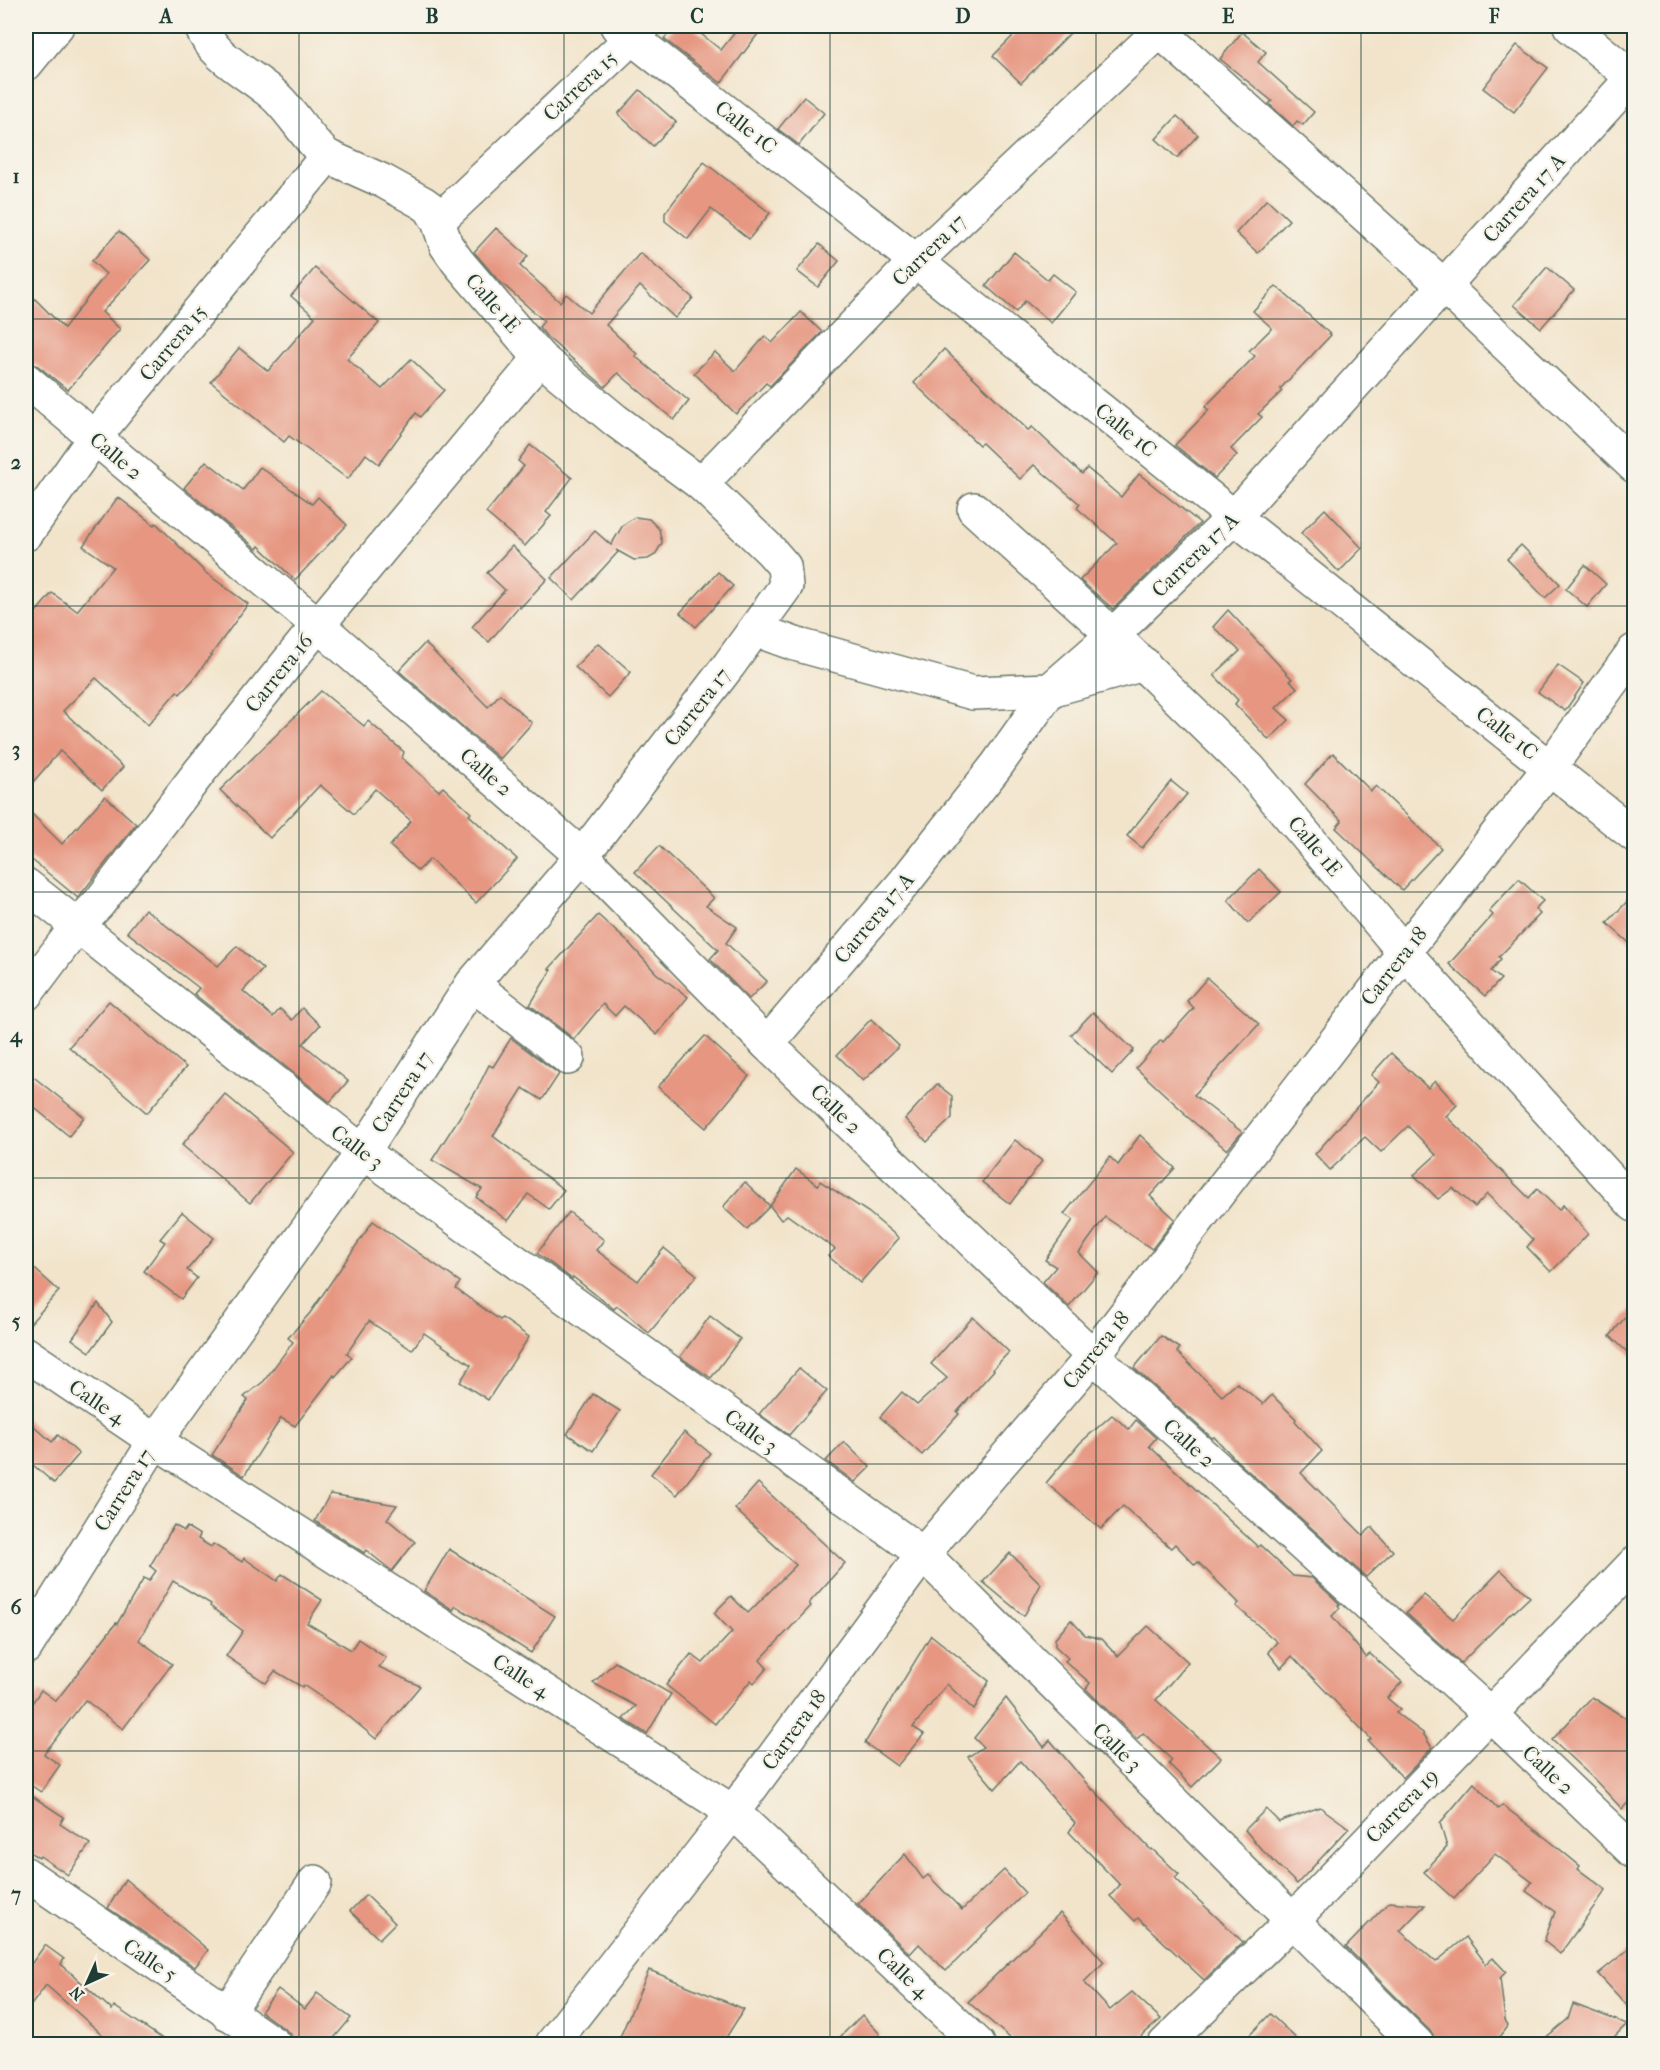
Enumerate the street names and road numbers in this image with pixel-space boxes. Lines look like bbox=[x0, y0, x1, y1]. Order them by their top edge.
street label: Carrera 15 bbox=[538, 46, 622, 126]
street label: Calle 1C bbox=[710, 95, 782, 159]
street label: Carrera 17 A bbox=[1478, 148, 1570, 247]
street label: Carrera 17 bbox=[887, 209, 971, 291]
street label: Calle 1E bbox=[461, 269, 525, 338]
street label: Carrera 15 bbox=[134, 300, 212, 386]
street label: Calle 1C bbox=[1091, 398, 1161, 462]
street label: Calle 2 bbox=[85, 427, 147, 485]
street label: Carrera 17 A bbox=[1147, 508, 1243, 602]
street label: Carrera 16 bbox=[240, 628, 318, 717]
street label: Carrera 17 bbox=[659, 663, 735, 751]
street label: Calle 1C bbox=[1471, 701, 1543, 765]
street label: Calle 2 bbox=[455, 743, 517, 801]
street label: Calle 1E bbox=[1283, 811, 1347, 881]
street label: Carrera 17 A bbox=[829, 868, 919, 968]
street label: Carrera 18 bbox=[1356, 922, 1432, 1010]
street label: Carrera 17 bbox=[367, 1047, 437, 1137]
street label: Calle 2 bbox=[806, 1079, 866, 1139]
street label: Calle 3 bbox=[326, 1120, 388, 1174]
street label: Carrera 18 bbox=[1057, 1306, 1135, 1394]
street label: Calle 4 bbox=[64, 1375, 130, 1430]
street label: Calle 3 bbox=[720, 1404, 782, 1458]
street label: Calle 2 bbox=[1158, 1414, 1220, 1472]
street label: Carrera 17 bbox=[89, 1444, 159, 1536]
street label: Calle 4 bbox=[488, 1649, 554, 1703]
street label: Carrera 18 bbox=[757, 1685, 831, 1775]
street label: Calle 3 bbox=[1088, 1718, 1146, 1776]
street label: Calle 2 bbox=[1518, 1740, 1579, 1800]
street label: Carrera 19 bbox=[1361, 1764, 1443, 1848]
street label: Calle 5 bbox=[119, 1933, 181, 1987]
street label: Calle 4 bbox=[872, 1943, 934, 2004]

